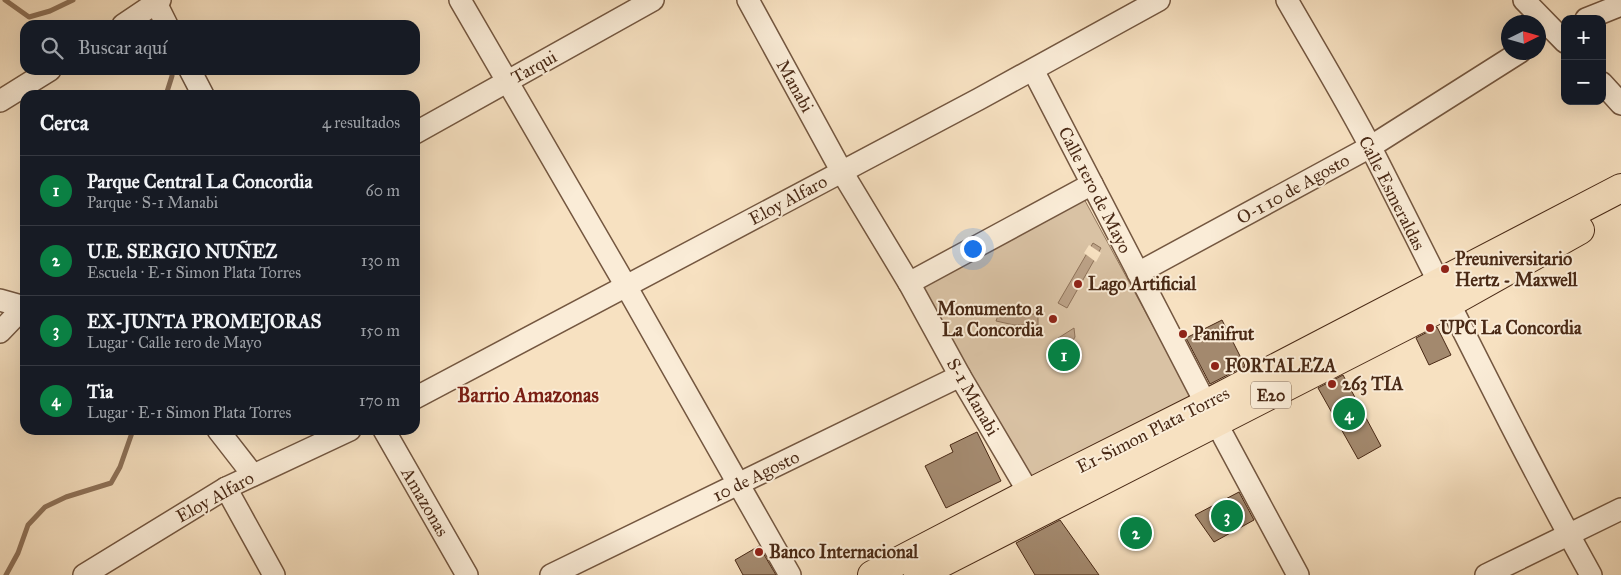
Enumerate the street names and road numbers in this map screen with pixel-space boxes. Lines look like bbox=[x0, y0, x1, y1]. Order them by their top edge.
street label: Tarqui bbox=[507, 46, 561, 89]
street label: Manabi bbox=[772, 56, 818, 116]
street label: Calle 1ero de Mayo bbox=[1054, 123, 1136, 257]
street label: Calle Esmeraldas bbox=[1354, 132, 1430, 254]
street label: O-1 10 de Agosto bbox=[1233, 149, 1354, 230]
street label: Eloy Alfaro bbox=[745, 170, 831, 230]
street label: S-1 Manabi bbox=[942, 354, 1004, 440]
street label: E1-Simon Plata Torres bbox=[1073, 382, 1233, 478]
road number: E20 bbox=[1251, 382, 1291, 408]
street label: 10 de Agosto bbox=[709, 446, 803, 507]
street label: Amazonas bbox=[396, 463, 454, 541]
street label: Eloy Alfaro bbox=[172, 467, 258, 527]

